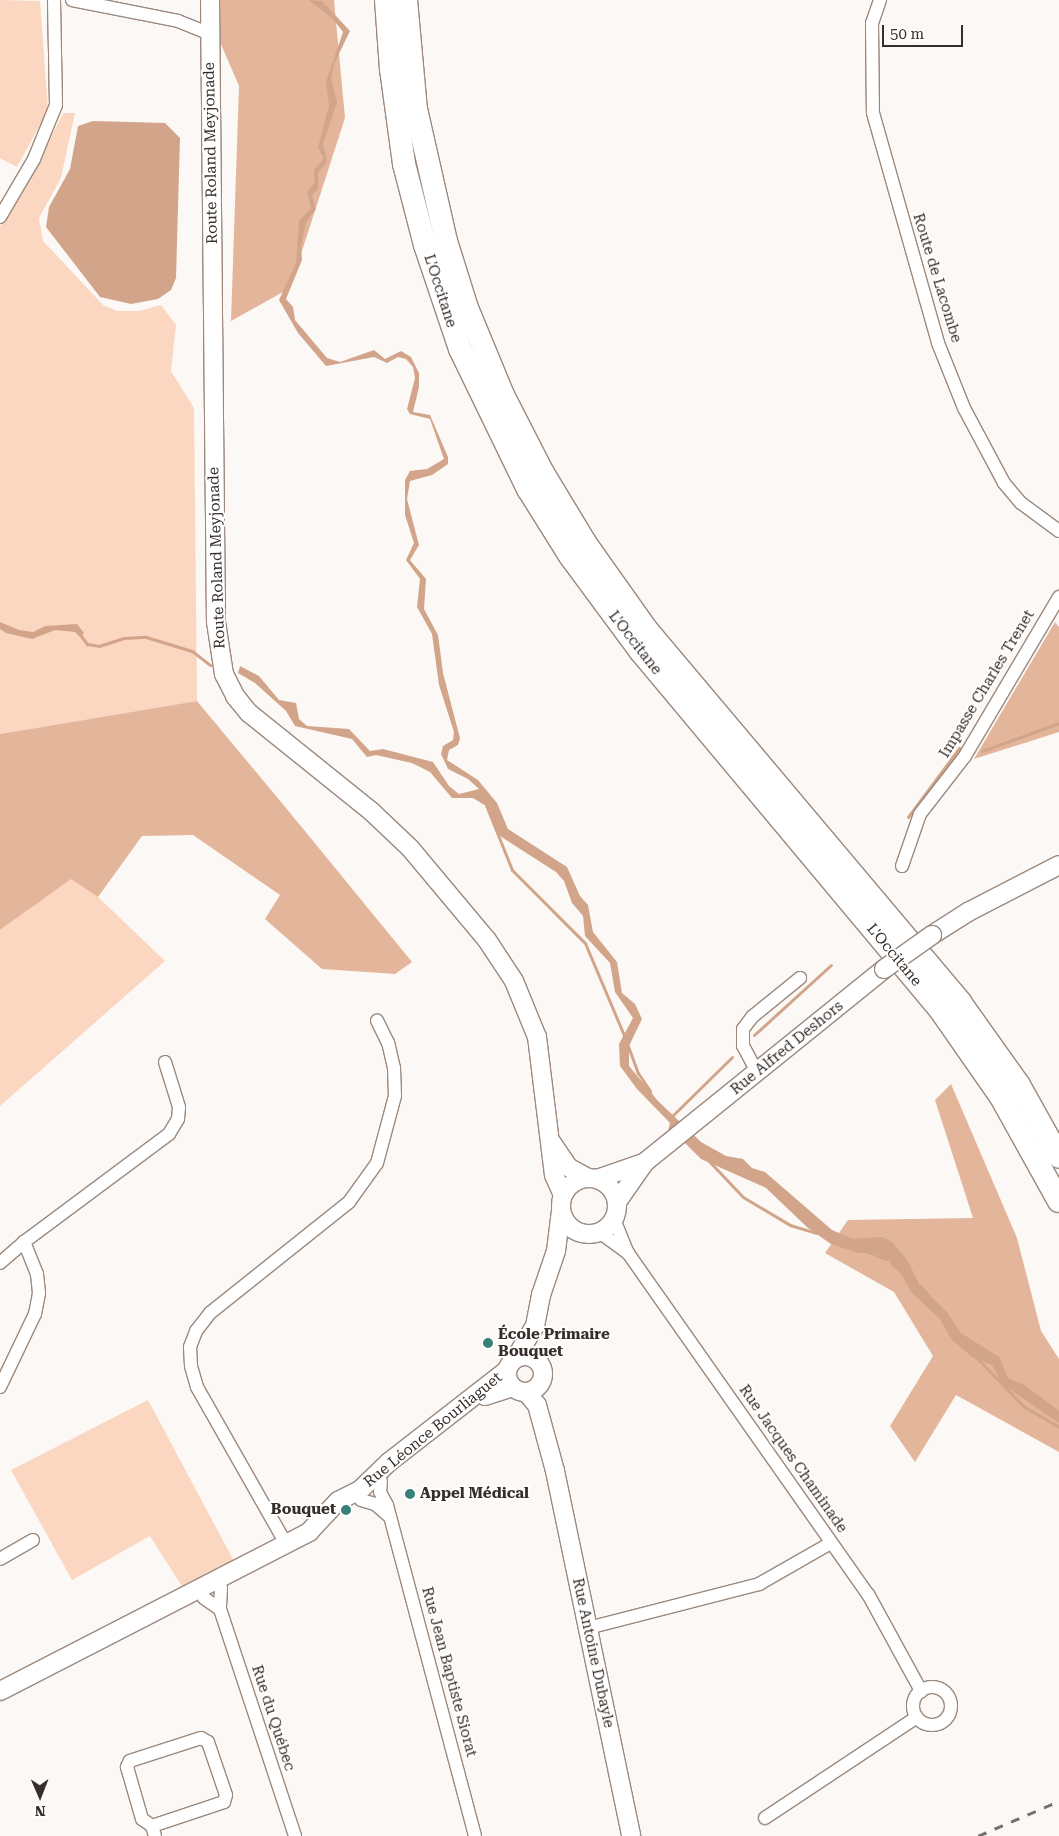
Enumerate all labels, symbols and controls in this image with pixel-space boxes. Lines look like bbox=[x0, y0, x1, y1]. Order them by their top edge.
scale bar bbox=[884, 15, 965, 47]
text: 50 m bbox=[890, 25, 924, 43]
street label: Route Roland Meyjonade bbox=[200, 62, 222, 244]
street label: Route de Lacombe bbox=[909, 211, 965, 345]
street label: L'Occitane bbox=[420, 252, 460, 330]
street label: Route Roland Meyjonade bbox=[205, 467, 229, 649]
street label: L'Occitane bbox=[604, 607, 666, 679]
street label: Impasse Charles Trenet bbox=[936, 607, 1038, 761]
street label: L'Occitane bbox=[863, 920, 925, 990]
street label: Rue Alfred Deshors bbox=[727, 997, 847, 1099]
place label: École Primaire Bouquet bbox=[498, 1325, 610, 1360]
marker: École Primaire Bouquet bbox=[482, 1337, 494, 1349]
street label: Rue Léonce Bourliaguet bbox=[360, 1369, 506, 1491]
street label: Rue Jacques Chaminade bbox=[735, 1382, 851, 1536]
place label: Appel Médical bbox=[420, 1485, 529, 1503]
marker: Appel Médical bbox=[404, 1488, 416, 1500]
place label: Bouquet bbox=[271, 1501, 336, 1519]
marker: Bouquet bbox=[340, 1504, 352, 1516]
street label: Rue Antoine Dubayle bbox=[568, 1576, 618, 1730]
street label: Rue Jean Baptiste Siorat bbox=[418, 1585, 480, 1759]
street label: Rue du Québec bbox=[247, 1663, 299, 1773]
north arrow bbox=[15, 1771, 65, 1821]
text: N bbox=[35, 1803, 46, 1819]

